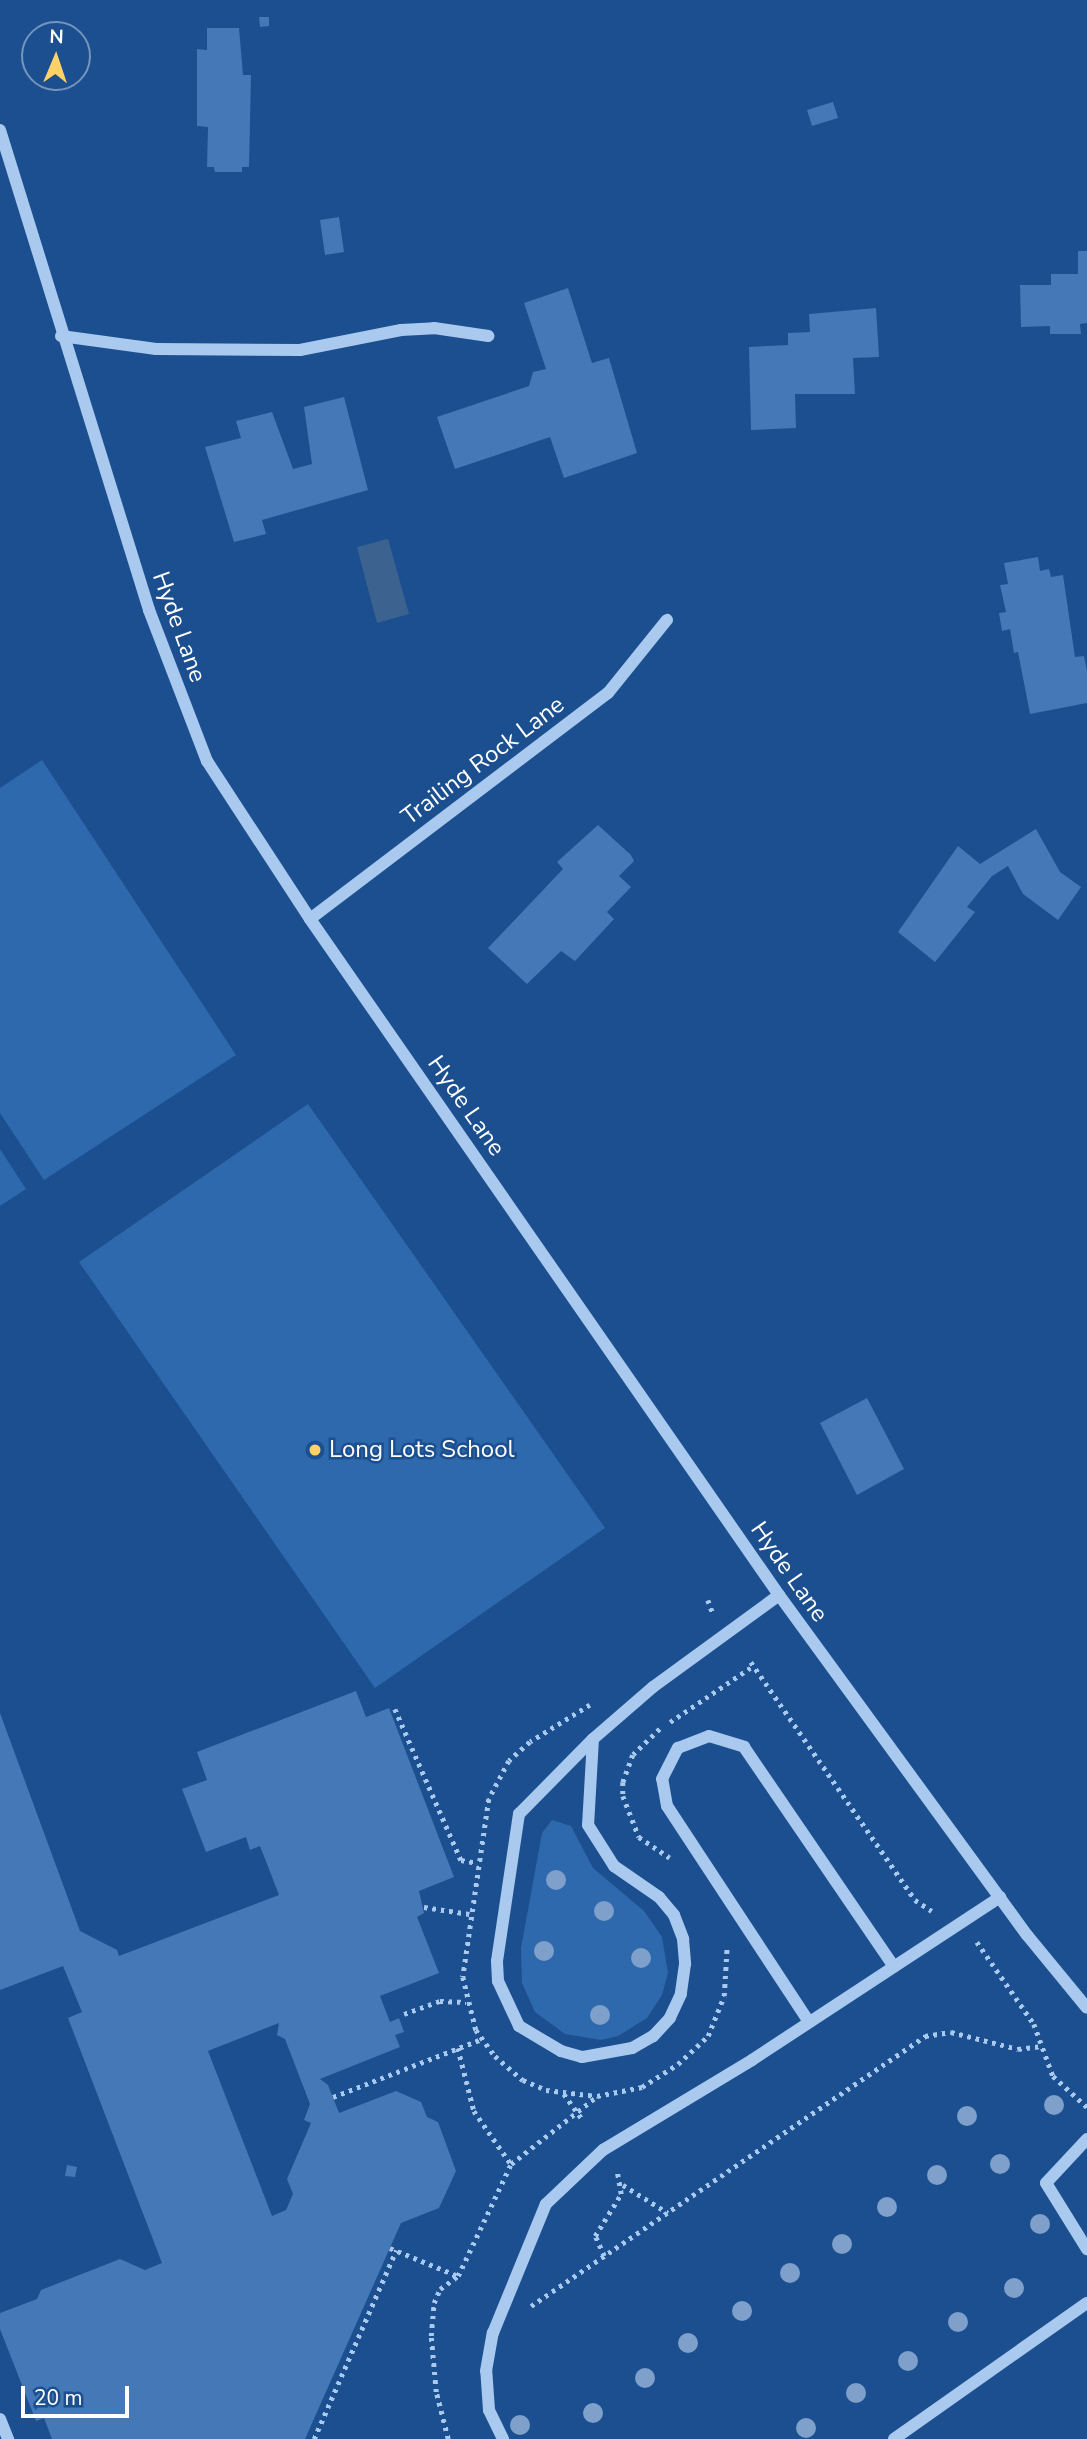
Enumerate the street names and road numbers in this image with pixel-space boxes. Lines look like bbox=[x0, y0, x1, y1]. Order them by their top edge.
street label: Hyde Lane bbox=[146, 568, 212, 686]
street label: Trailing Rock Lane bbox=[396, 690, 570, 832]
street label: Hyde Lane bbox=[421, 1050, 511, 1162]
street label: Hyde Lane bbox=[744, 1516, 834, 1628]

